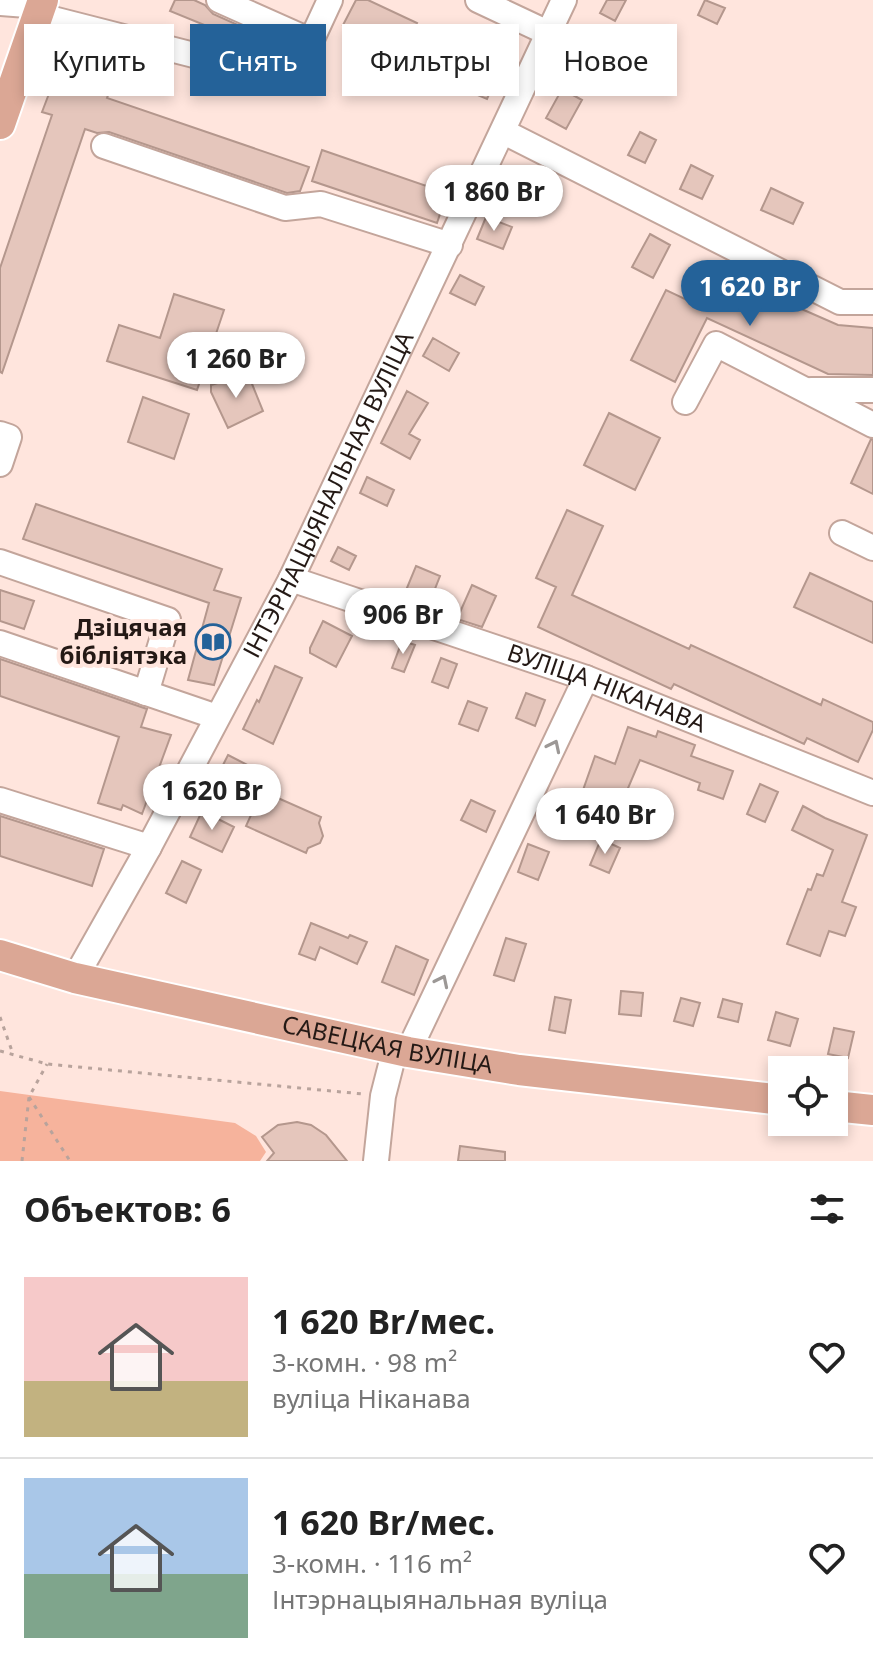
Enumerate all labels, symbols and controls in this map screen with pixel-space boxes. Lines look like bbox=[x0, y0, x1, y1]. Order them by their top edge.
chip: Купить bbox=[24, 24, 174, 96]
chip: Снять bbox=[190, 24, 326, 96]
chip: Фильтры bbox=[342, 24, 519, 96]
chip: Новое bbox=[535, 24, 677, 96]
pin: 1 860 Br bbox=[411, 165, 577, 233]
text: 1 860 Br bbox=[443, 173, 545, 209]
pin: 1 620 Br bbox=[667, 260, 833, 328]
text: 1 620 Br bbox=[699, 268, 801, 304]
street label: ІНТЭРНАЦЫЯНАЛЬНАЯ ВУЛІЦА bbox=[234, 325, 421, 663]
pin: 1 260 Br bbox=[153, 332, 319, 400]
text: 1 260 Br bbox=[185, 340, 287, 376]
pin: 906 Br bbox=[338, 588, 468, 656]
text: 906 Br bbox=[363, 596, 443, 632]
place label: Дзіцячая бібліятэка bbox=[59, 610, 187, 671]
library icon: Дзіцячая бібліятэка bbox=[194, 623, 232, 661]
street label: ВУЛІЦА НІКАНАВА bbox=[503, 635, 712, 740]
one-way arrow bbox=[544, 740, 560, 755]
pin: 1 620 Br bbox=[129, 764, 295, 832]
text: 1 620 Br bbox=[161, 772, 263, 808]
pin: 1 640 Br bbox=[522, 788, 688, 856]
text: 1 640 Br bbox=[554, 796, 656, 832]
one-way arrow bbox=[432, 975, 448, 989]
street label: САВЕЦКАЯ ВУЛІЦА bbox=[279, 1007, 496, 1081]
map controls bbox=[768, 1056, 848, 1136]
button: locate bbox=[768, 1056, 848, 1136]
text: Объектов: 6 bbox=[24, 1186, 231, 1232]
icon: filters bbox=[805, 1187, 849, 1231]
text: 1 620 Br/мес. bbox=[272, 1298, 495, 1344]
icon: home bbox=[88, 1309, 184, 1405]
icon: heart bbox=[805, 1335, 849, 1379]
text: 3-комн. · 98 m² bbox=[272, 1344, 457, 1380]
text: вуліца Ніканава bbox=[272, 1380, 471, 1416]
text: 1 620 Br/мес. bbox=[272, 1499, 495, 1545]
icon: home bbox=[88, 1510, 184, 1606]
icon: heart bbox=[805, 1536, 849, 1580]
text: 3-комн. · 116 m² bbox=[272, 1545, 472, 1581]
text: Інтэрнацыянальная вуліца bbox=[272, 1581, 608, 1617]

